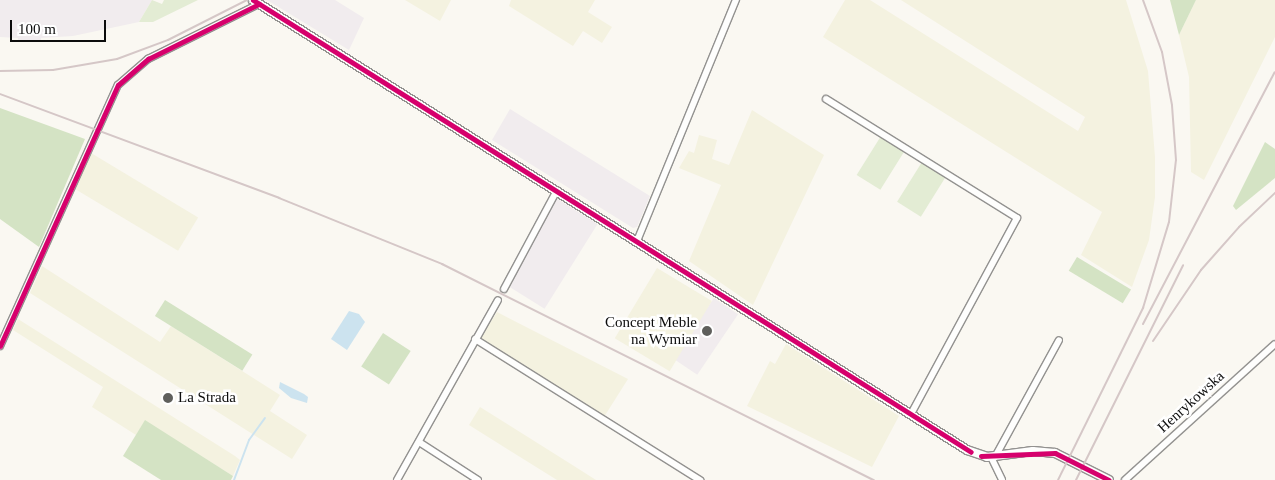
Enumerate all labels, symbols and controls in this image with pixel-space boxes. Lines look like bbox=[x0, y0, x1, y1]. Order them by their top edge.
scale bar bbox=[12, 10, 109, 42]
text: 100 m bbox=[18, 21, 56, 37]
place label: Concept Meble na Wymiar bbox=[605, 313, 697, 348]
marker: Concept Meble na Wymiar bbox=[701, 325, 713, 337]
street label: Henrykowska bbox=[1154, 367, 1228, 437]
place label: La Strada bbox=[178, 389, 236, 407]
marker: La Strada bbox=[162, 392, 174, 404]

